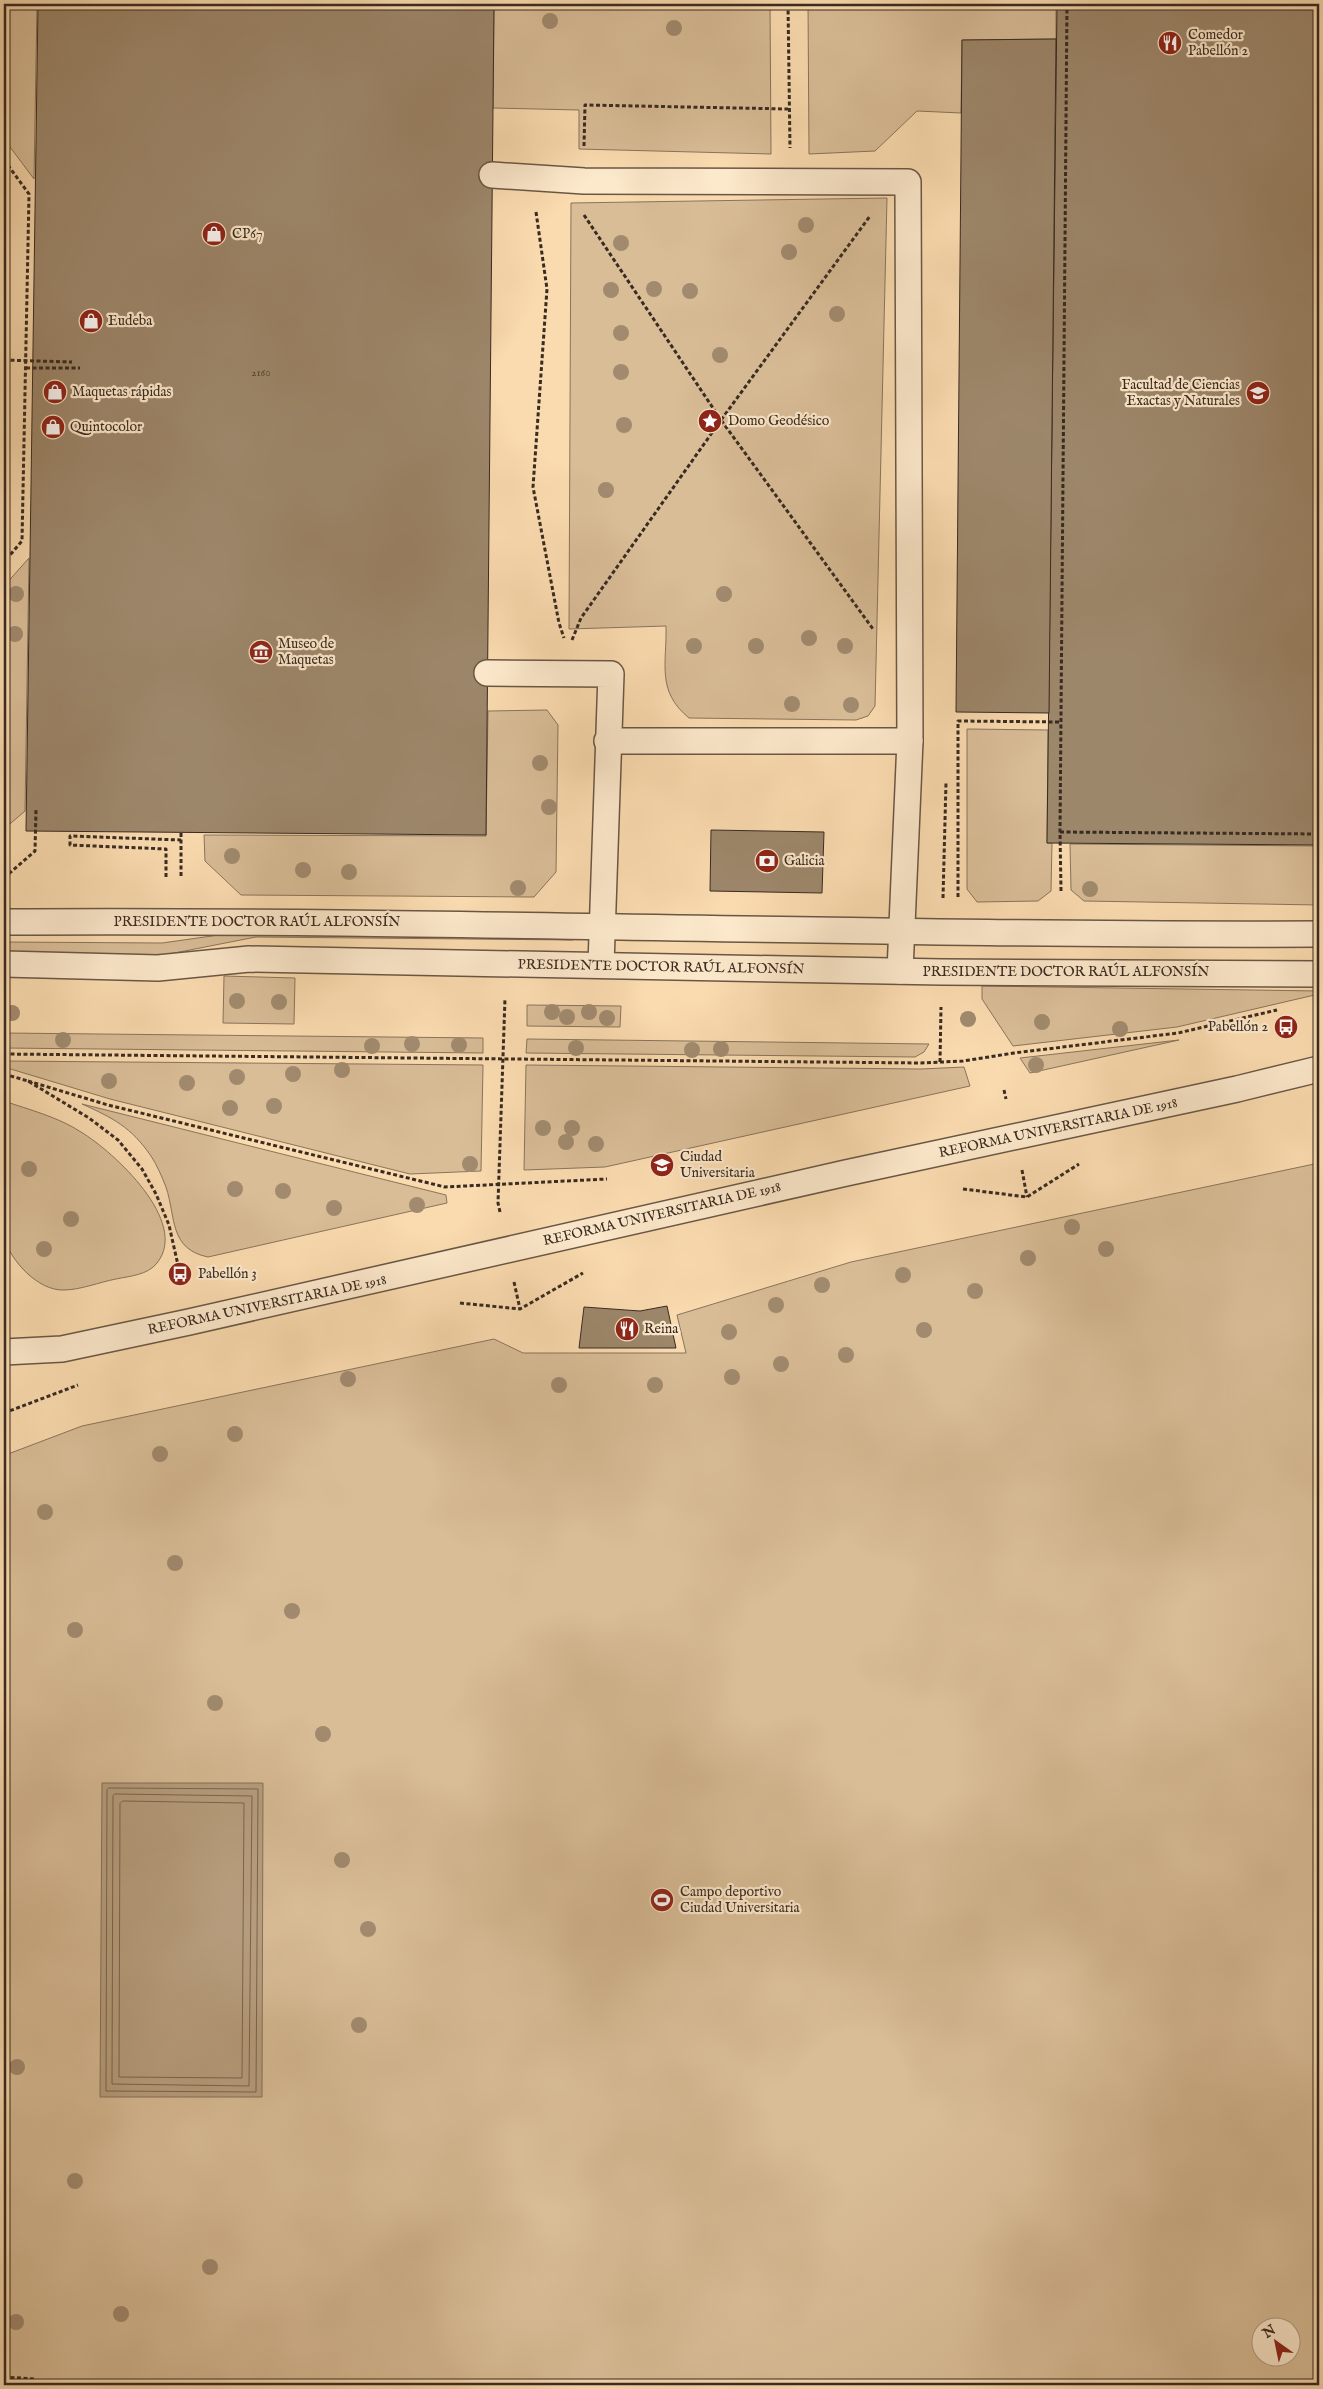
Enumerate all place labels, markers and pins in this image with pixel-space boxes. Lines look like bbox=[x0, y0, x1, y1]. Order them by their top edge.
place label: Comedor Pabellón 2 bbox=[1188, 26, 1249, 60]
restaurant icon: Comedor Pabellón 2 bbox=[1157, 30, 1183, 56]
shop icon: CP67 bbox=[201, 221, 227, 247]
place label: CP67 bbox=[232, 225, 263, 243]
shop icon: Eudeba bbox=[78, 308, 104, 334]
place label: Eudeba bbox=[108, 312, 153, 330]
place label: Facultad de Ciencias Exactas y Naturales bbox=[1122, 376, 1240, 410]
shop icon: Maquetas rápidas bbox=[42, 379, 68, 405]
school or university icon: Facultad de Ciencias Exactas y Naturales bbox=[1245, 380, 1271, 406]
place label: Maquetas rápidas bbox=[72, 383, 172, 401]
place icon: Domo Geodésico bbox=[697, 408, 723, 434]
place label: Domo Geodésico bbox=[728, 412, 830, 430]
shop icon: Quintocolor bbox=[40, 414, 66, 440]
place label: Quintocolor bbox=[70, 418, 142, 436]
place label: Museo de Maquetas bbox=[278, 635, 335, 669]
museum icon: Museo de Maquetas bbox=[248, 639, 274, 665]
bank icon: Galicia bbox=[754, 848, 780, 874]
place label: Galicia bbox=[784, 852, 825, 870]
bus stop icon: Pabellón 2 bbox=[1273, 1014, 1299, 1040]
place label: Pabellón 2 bbox=[1208, 1018, 1268, 1036]
place label: Ciudad Universitaria bbox=[680, 1148, 756, 1182]
school or university icon: Ciudad Universitaria bbox=[649, 1152, 675, 1178]
bus stop icon: Pabellón 3 bbox=[167, 1261, 193, 1287]
place label: Pabellón 3 bbox=[198, 1265, 257, 1283]
restaurant icon: Reina bbox=[614, 1316, 640, 1342]
place label: Reina bbox=[644, 1320, 679, 1338]
place label: Campo deportivo Ciudad Universitaria bbox=[680, 1883, 801, 1917]
sports icon: Campo deportivo Ciudad Universitaria bbox=[649, 1887, 675, 1913]

